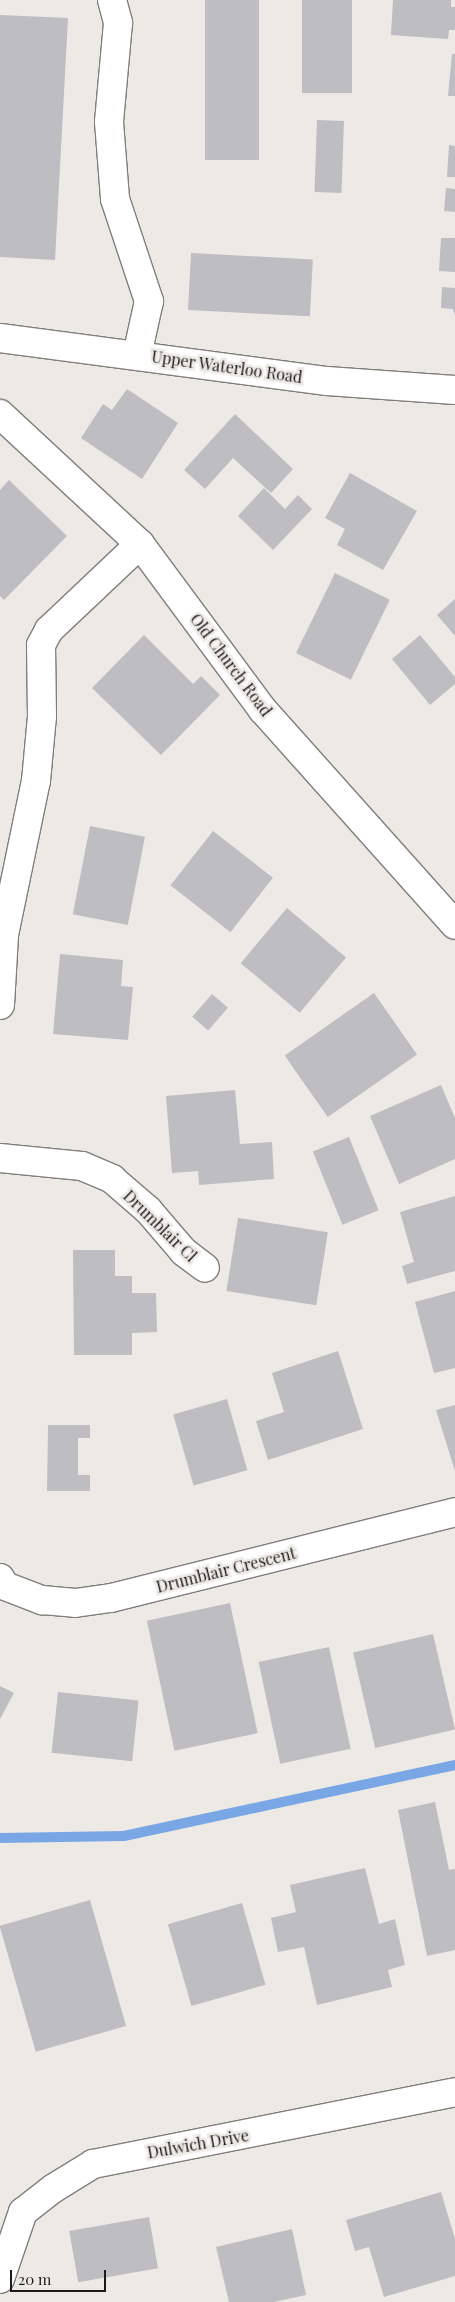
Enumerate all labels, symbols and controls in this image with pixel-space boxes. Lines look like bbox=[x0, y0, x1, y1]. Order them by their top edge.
street label: Upper Waterloo Road bbox=[150, 347, 304, 387]
street label: Old Church Road bbox=[186, 610, 276, 720]
street label: Drumblair Cl bbox=[119, 1186, 201, 1266]
street label: Drumblair Crescent bbox=[154, 1543, 298, 1597]
street label: Dulwich Drive bbox=[146, 2126, 250, 2162]
scale bar bbox=[12, 2260, 109, 2292]
text: 20 m bbox=[18, 2269, 51, 2289]

